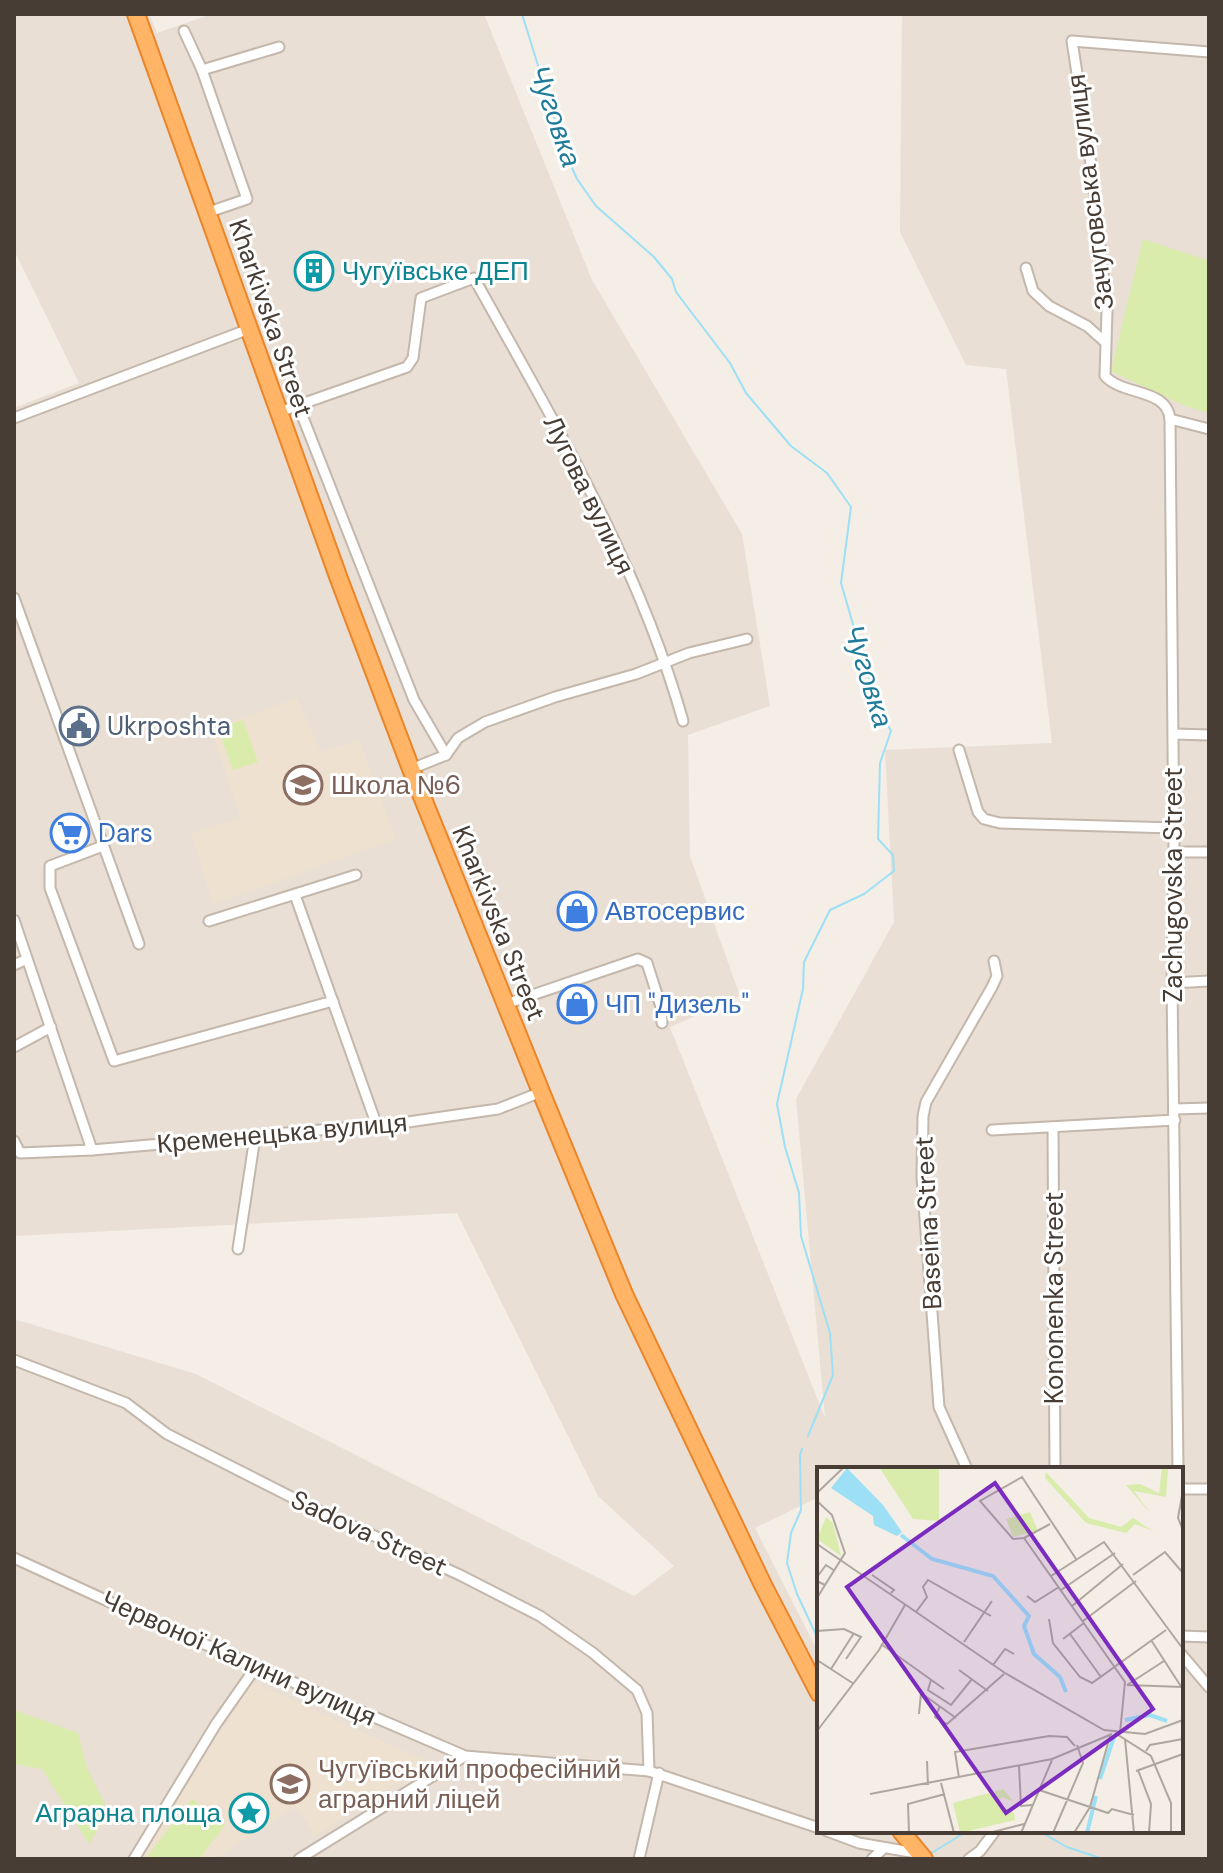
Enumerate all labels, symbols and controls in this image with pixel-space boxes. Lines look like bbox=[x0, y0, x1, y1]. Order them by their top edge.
water label: Чуговка bbox=[521, 60, 590, 172]
street label: Зачуговська вулиця bbox=[1059, 72, 1121, 312]
street label: Kharkivska Street bbox=[221, 215, 321, 421]
building icon: Чугуївське ДЕП bbox=[293, 250, 335, 292]
place label: Чугуївське ДЕП bbox=[342, 254, 529, 288]
street label: Лугова вулиця bbox=[536, 410, 642, 580]
water label: Чуговка bbox=[835, 620, 902, 732]
public building icon: Ukrposhta bbox=[58, 705, 100, 747]
place label: Ukrposhta bbox=[107, 709, 231, 743]
school or university icon: Школа №6 bbox=[282, 764, 324, 806]
street label: Zachugovska Street bbox=[1156, 767, 1190, 1003]
place label: Школа №6 bbox=[331, 768, 461, 802]
supermarket icon: Dars bbox=[49, 812, 91, 854]
place label: Dars bbox=[98, 816, 153, 850]
street label: Kharkivska Street bbox=[444, 821, 554, 1025]
shop icon: Автосервис bbox=[556, 890, 598, 932]
place label: Автосервис bbox=[605, 894, 745, 928]
shop icon: ЧП "Дизель" bbox=[556, 983, 598, 1025]
place label: ЧП "Дизель" bbox=[605, 987, 749, 1021]
street label: Кременецька вулиця bbox=[155, 1105, 409, 1161]
street label: Baseina Street bbox=[906, 1135, 950, 1311]
street label: Kononenka Street bbox=[1037, 1192, 1071, 1404]
inset map bbox=[817, 1467, 1183, 1833]
street label: Sadova Street bbox=[286, 1482, 452, 1584]
street label: Червоної Калини вулиця bbox=[97, 1582, 381, 1734]
place label: Чугуївський професійний аграрний ліцей bbox=[318, 1752, 621, 1816]
school or university icon: Чугуївський професійний аграрний ліцей bbox=[269, 1763, 311, 1805]
place icon: Аграрна площа bbox=[228, 1792, 270, 1834]
place label: Аграрна площа bbox=[35, 1796, 222, 1830]

